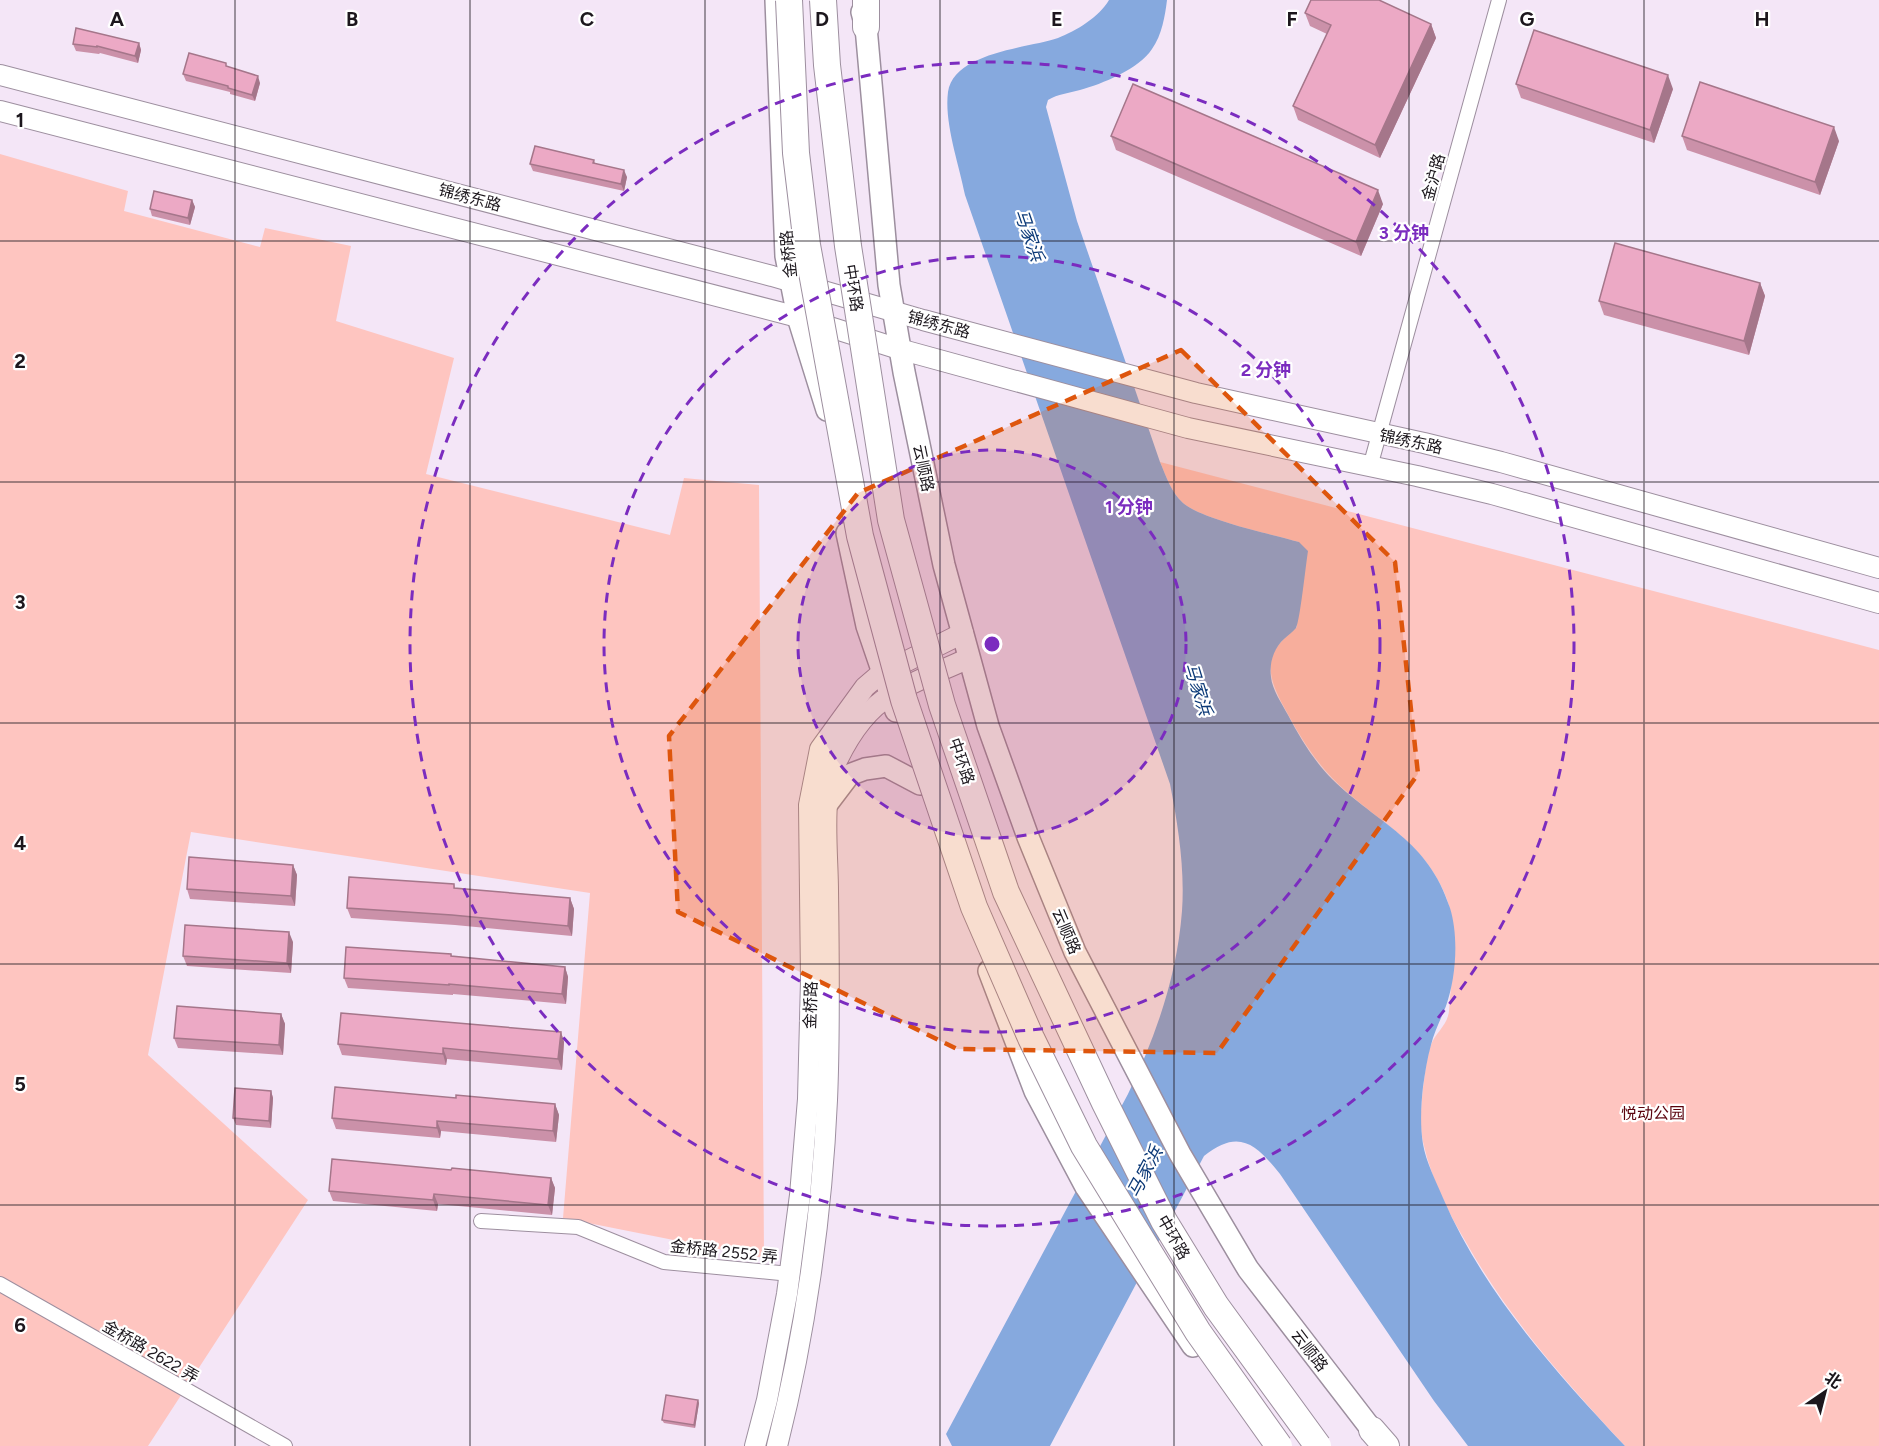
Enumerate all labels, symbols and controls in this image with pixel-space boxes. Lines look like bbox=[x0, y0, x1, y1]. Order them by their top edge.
text: A bbox=[110, 7, 125, 31]
text: B bbox=[346, 7, 358, 31]
text: C bbox=[580, 7, 594, 31]
text: D bbox=[815, 7, 829, 31]
text: E bbox=[1051, 7, 1063, 31]
text: F bbox=[1286, 7, 1298, 31]
text: G bbox=[1520, 7, 1535, 31]
text: H bbox=[1755, 7, 1770, 31]
text: 1 bbox=[16, 108, 24, 132]
street label: 金沪路 bbox=[1418, 151, 1449, 203]
street label: 锦绣东路 bbox=[436, 180, 503, 215]
water label: 马家浜 bbox=[1010, 206, 1049, 266]
text: 3 分钟 bbox=[1379, 222, 1429, 244]
street label: 金桥路 bbox=[777, 229, 800, 279]
street label: 中环路 bbox=[840, 263, 867, 313]
street label: 锦绣东路 bbox=[905, 307, 972, 342]
text: 2 bbox=[14, 349, 26, 373]
text: 2 分钟 bbox=[1241, 359, 1291, 381]
street label: 锦绣东路 bbox=[1378, 426, 1444, 457]
street label: 云顺路 bbox=[909, 443, 938, 494]
text: 1 分钟 bbox=[1105, 496, 1153, 518]
text: 3 bbox=[14, 590, 26, 614]
centre of rings bbox=[982, 634, 1002, 654]
water label: 马家浜 bbox=[1180, 660, 1217, 720]
street label: 中环路 bbox=[945, 735, 978, 787]
text: 4 bbox=[14, 831, 27, 855]
street label: 云顺路 bbox=[1048, 905, 1085, 957]
street label: 金桥路 bbox=[800, 981, 821, 1029]
text: 5 bbox=[14, 1072, 26, 1096]
park label: 悦动公园 bbox=[1621, 1104, 1685, 1123]
water label: 马家浜 bbox=[1123, 1141, 1168, 1201]
street label: 中环路 bbox=[1153, 1212, 1194, 1263]
street label: 金桥路 2552 弄 bbox=[669, 1236, 779, 1267]
text: 6 bbox=[14, 1313, 26, 1337]
street label: 金桥路 2622 弄 bbox=[99, 1316, 202, 1387]
street label: 云顺路 bbox=[1287, 1326, 1332, 1375]
north arrow bbox=[1795, 1362, 1855, 1422]
text: 北 bbox=[1821, 1368, 1845, 1392]

